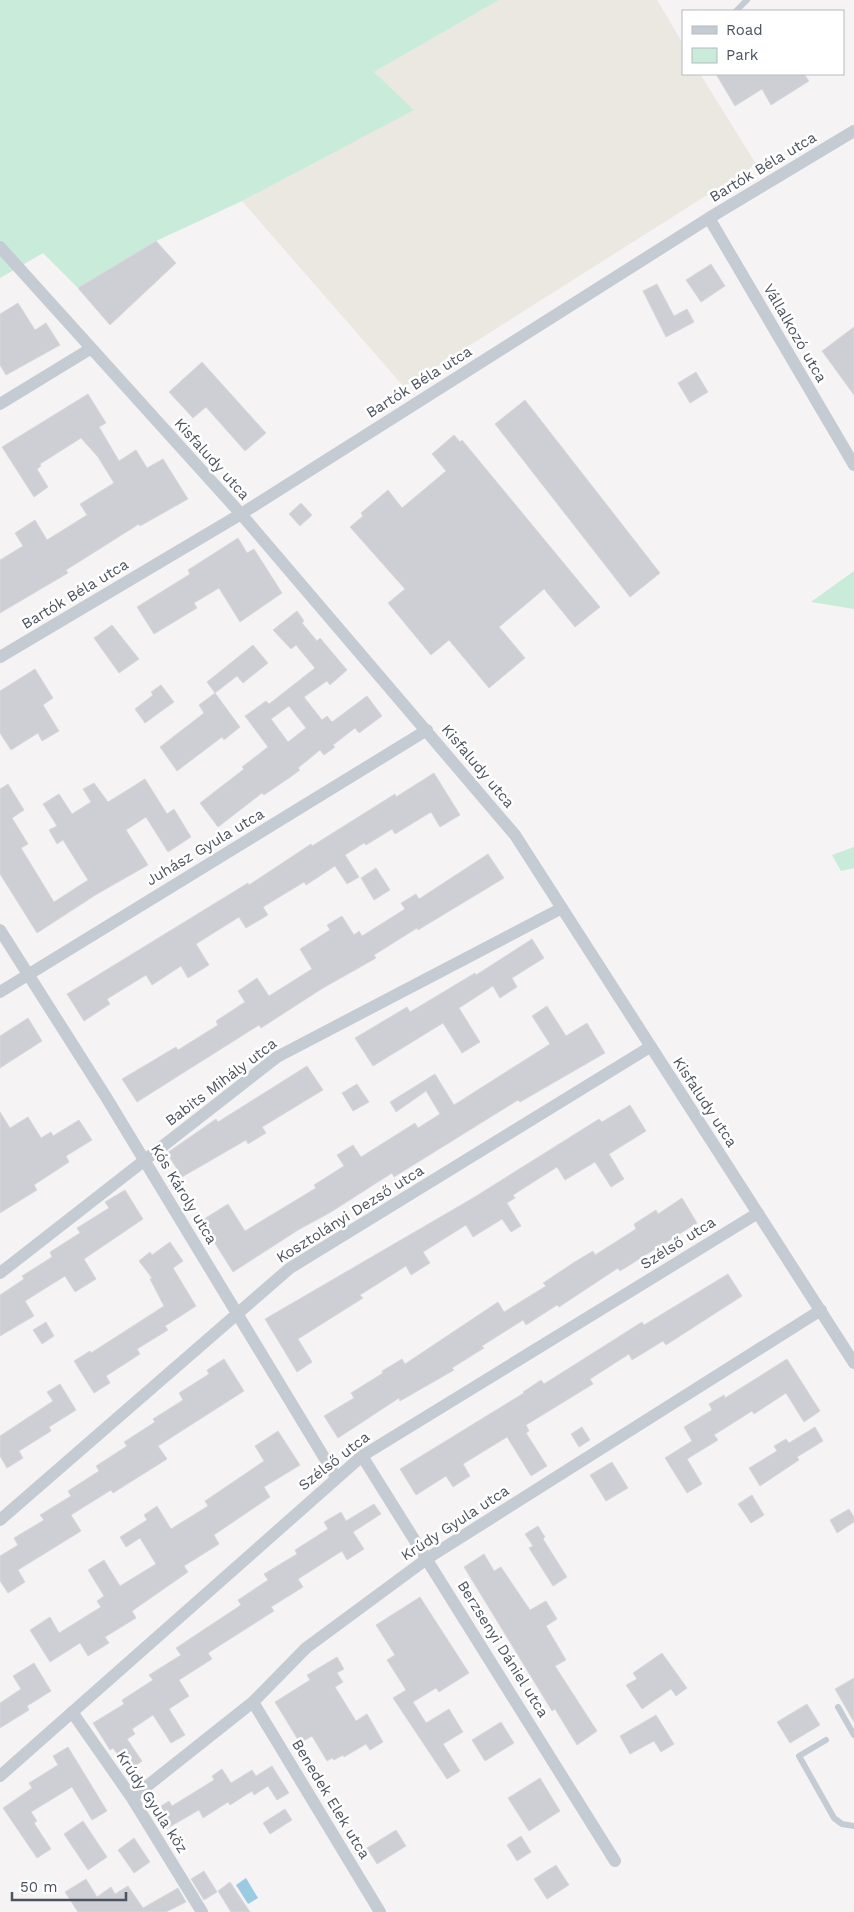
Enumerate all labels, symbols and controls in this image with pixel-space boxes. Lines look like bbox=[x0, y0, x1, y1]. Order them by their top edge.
legend bbox=[682, 10, 844, 75]
text: Road bbox=[726, 21, 763, 39]
text: Park bbox=[726, 46, 759, 64]
street label: Bartók Béla utca bbox=[706, 128, 820, 206]
street label: Vállalkozó utca bbox=[759, 280, 831, 386]
street label: Bartók Béla utca bbox=[363, 342, 476, 422]
street label: Kisfaludy utca bbox=[171, 414, 254, 504]
street label: Bartók Béla utca bbox=[18, 555, 132, 633]
street label: Kisfaludy utca bbox=[438, 720, 519, 812]
street label: Juhász Gyula utca bbox=[143, 804, 268, 889]
street label: Babits Mihály utca bbox=[162, 1034, 281, 1130]
street label: Kisfaludy utca bbox=[669, 1054, 741, 1151]
street label: Kós Károly utca bbox=[147, 1141, 221, 1248]
street label: Kosztolányi Dezső utca bbox=[273, 1161, 427, 1267]
street label: Szélső utca bbox=[637, 1213, 719, 1273]
street label: Szélső utca bbox=[295, 1427, 373, 1494]
street label: Krúdy Gyula utca bbox=[398, 1481, 513, 1565]
street label: Berzsenyi Dániel utca bbox=[454, 1577, 553, 1721]
street label: Benedek Elek utca bbox=[288, 1736, 374, 1862]
street label: Krúdy Gyula köz bbox=[112, 1748, 192, 1856]
scale bar bbox=[12, 1870, 126, 1902]
text: 50 m bbox=[20, 1878, 57, 1896]

